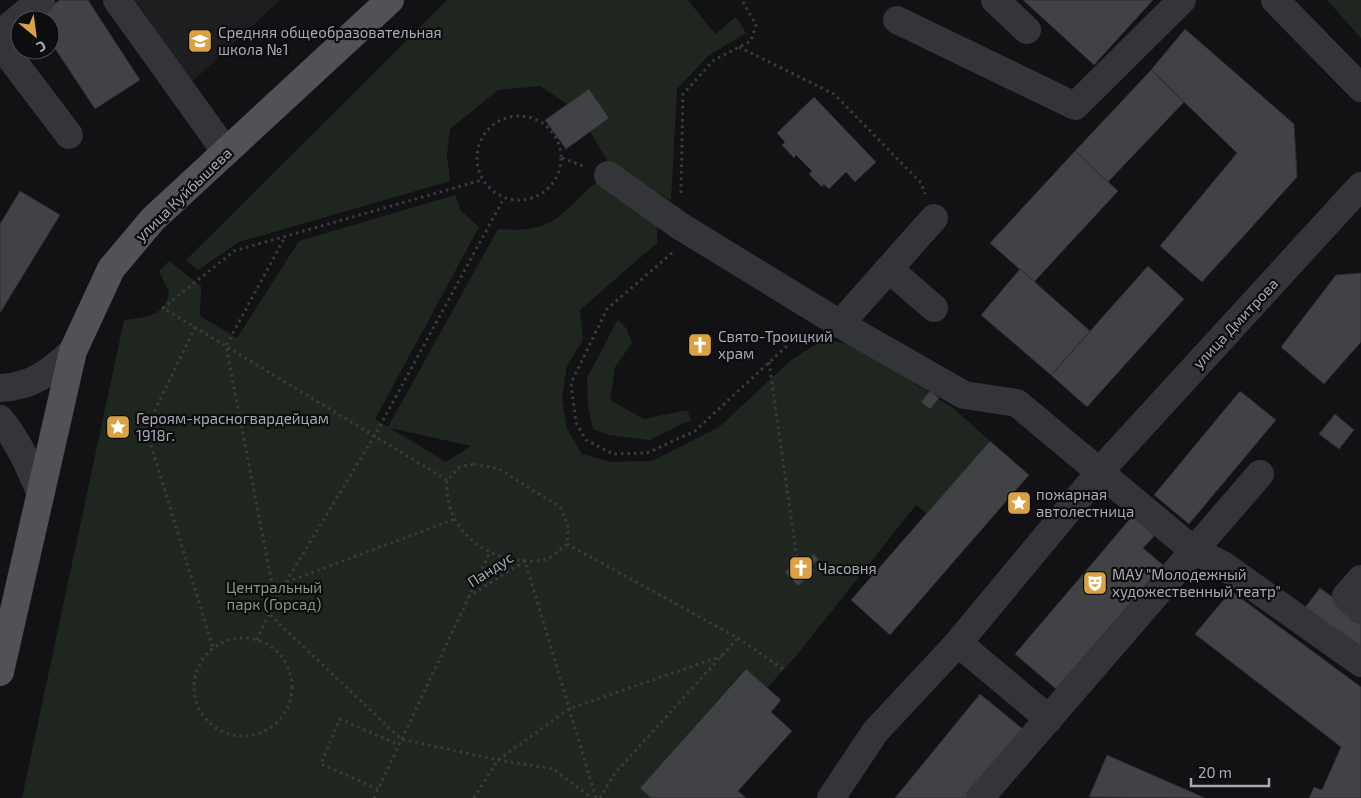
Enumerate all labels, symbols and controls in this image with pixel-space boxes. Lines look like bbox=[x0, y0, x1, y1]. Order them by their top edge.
north arrow bbox=[10, 10, 60, 60]
place label: Средняя общеобразовательная школа №1 bbox=[218, 23, 442, 58]
school or university icon: Средняя общеобразовательная школа №1 bbox=[187, 28, 213, 54]
text: С bbox=[34, 37, 49, 56]
street label: улица Куйбышева bbox=[131, 143, 236, 245]
street label: улица Дмитрова bbox=[1189, 274, 1282, 373]
place label: Свято-Троицкий храм bbox=[718, 327, 833, 362]
church icon: Свято-Троицкий храм bbox=[687, 332, 713, 358]
place label: Героям-красногвардейцам 1918г. bbox=[136, 409, 329, 444]
place icon: Героям-красногвардейцам 1918г. bbox=[105, 414, 131, 440]
place label: пожарная автолестница bbox=[1036, 485, 1134, 520]
place icon: пожарная автолестница bbox=[1006, 490, 1032, 516]
street label: Пандус bbox=[464, 548, 517, 591]
church icon: Часовня bbox=[788, 555, 814, 581]
place label: Часовня bbox=[818, 559, 877, 577]
place label: МАУ "Молодежный художественный театр" bbox=[1112, 565, 1281, 601]
theatre icon: МАУ "Молодежный художественный театр" bbox=[1082, 570, 1108, 596]
park label: Центральный парк (Горсад) bbox=[226, 578, 322, 613]
scale bar bbox=[1191, 756, 1268, 788]
text: 20 m bbox=[1198, 763, 1232, 781]

